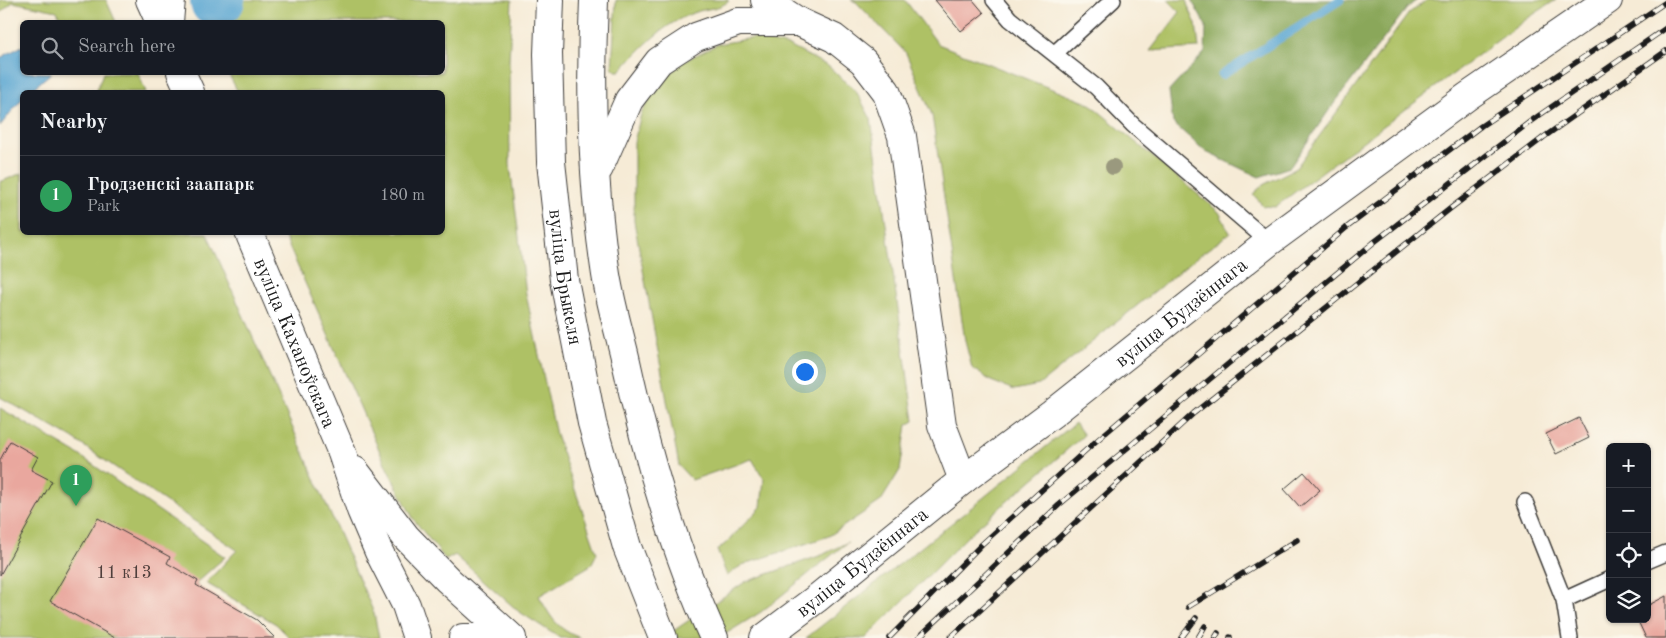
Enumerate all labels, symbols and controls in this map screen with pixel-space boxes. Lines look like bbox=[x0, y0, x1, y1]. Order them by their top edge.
search box bbox=[20, 20, 445, 75]
icon: search bbox=[38, 34, 66, 62]
text: Search here bbox=[78, 38, 175, 57]
text: Nearby bbox=[40, 112, 108, 133]
text: Гродзенскі заапарк bbox=[87, 176, 254, 195]
text: 1 bbox=[51, 188, 61, 204]
text: 180 m bbox=[380, 188, 425, 204]
text: Park bbox=[87, 199, 120, 215]
street label: вуліца Брыкеля bbox=[544, 208, 585, 347]
street label: вуліца Каханоўскага bbox=[249, 255, 338, 431]
street label: вуліца Будзённага bbox=[1112, 255, 1252, 372]
your location bbox=[792, 359, 818, 385]
map controls bbox=[1606, 443, 1651, 623]
button: + bbox=[1606, 443, 1651, 488]
pin: 1 bbox=[60, 465, 92, 506]
button: − bbox=[1606, 488, 1651, 533]
street label: вуліца Будзённага bbox=[793, 504, 933, 622]
button: locate bbox=[1606, 533, 1651, 578]
house number: 11 к13 bbox=[96, 564, 152, 582]
button: layers bbox=[1606, 578, 1651, 623]

